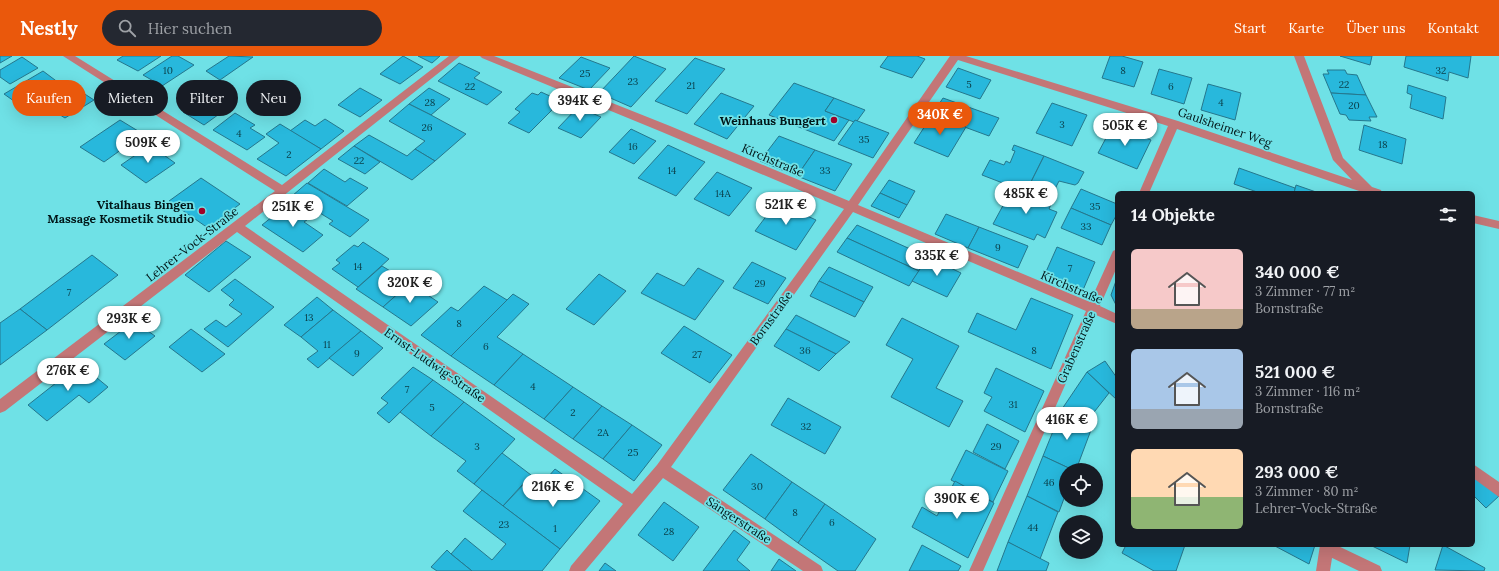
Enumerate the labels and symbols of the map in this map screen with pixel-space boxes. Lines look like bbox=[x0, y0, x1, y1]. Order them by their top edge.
house number: 10 bbox=[163, 64, 173, 77]
house number: 8 bbox=[1120, 64, 1126, 77]
house number: 32 bbox=[1436, 64, 1446, 77]
house number: 25 bbox=[580, 67, 590, 80]
house number: 23 bbox=[628, 75, 639, 88]
house number: 5 bbox=[966, 78, 972, 91]
house number: 22 bbox=[1339, 78, 1349, 91]
house number: 21 bbox=[686, 79, 696, 92]
house number: 22 bbox=[465, 80, 475, 93]
house number: 6 bbox=[1168, 80, 1174, 93]
pin: 394K € bbox=[547, 88, 613, 122]
house number: 28 bbox=[425, 96, 436, 109]
house number: 4 bbox=[1218, 96, 1224, 109]
house number: 20 bbox=[1348, 99, 1360, 112]
pin: 340K € bbox=[907, 102, 973, 136]
street label: Gaulsheimer Weg bbox=[1176, 104, 1274, 150]
place label: Weinhaus Bungert bbox=[720, 113, 827, 128]
pin: 505K € bbox=[1092, 113, 1158, 147]
marker: Weinhaus Bungert bbox=[829, 115, 839, 125]
house number: 3 bbox=[1059, 118, 1065, 131]
house number: 26 bbox=[421, 121, 433, 134]
house number: 4 bbox=[236, 127, 242, 140]
pin: 509K € bbox=[115, 130, 181, 164]
house number: 35 bbox=[858, 133, 870, 146]
house number: 18 bbox=[1378, 138, 1388, 151]
house number: 16 bbox=[628, 140, 638, 153]
street label: Kirchstraße bbox=[739, 140, 807, 180]
house number: 2 bbox=[286, 148, 292, 161]
house number: 22 bbox=[354, 154, 364, 167]
house number: 14 bbox=[667, 164, 677, 177]
house number: 33 bbox=[819, 164, 831, 177]
pin: 485K € bbox=[993, 181, 1059, 215]
house number: 14A bbox=[715, 187, 731, 200]
pin: 521K € bbox=[753, 192, 819, 226]
pin: 251K € bbox=[260, 194, 326, 228]
place label: Vitalhaus Bingen Massage Kosmetik Studio bbox=[47, 197, 194, 226]
house number: 35 bbox=[1089, 200, 1101, 213]
street label: Lehrer-Vock-Straße bbox=[143, 203, 241, 285]
marker: Vitalhaus Bingen Massage Kosmetik Studio bbox=[197, 206, 207, 216]
house number: 33 bbox=[1080, 220, 1092, 233]
house number: 9 bbox=[995, 241, 1001, 254]
pin: 335K € bbox=[904, 243, 970, 277]
house number: 14 bbox=[353, 260, 363, 273]
house number: 7 bbox=[1068, 262, 1073, 275]
street label: Kirchstraße bbox=[1038, 267, 1106, 307]
pin: 320K € bbox=[377, 270, 443, 304]
house number: 29 bbox=[754, 277, 766, 290]
house number: 7 bbox=[67, 286, 72, 299]
street label: Bornstraße bbox=[746, 288, 796, 348]
pin: 293K € bbox=[96, 306, 162, 340]
street label: Grabenstraße bbox=[1053, 308, 1099, 385]
house number: 13 bbox=[304, 311, 314, 324]
house number: 8 bbox=[456, 317, 462, 330]
street label: Ernst-Ludwig-Straße bbox=[382, 325, 489, 406]
house number: 11 bbox=[323, 338, 331, 351]
house number: 6 bbox=[483, 340, 489, 353]
house number: 36 bbox=[799, 344, 811, 357]
house number: 8 bbox=[1031, 344, 1037, 357]
house number: 9 bbox=[354, 347, 360, 360]
house number: 27 bbox=[692, 348, 702, 361]
pin: 276K € bbox=[35, 358, 101, 392]
house number: 4 bbox=[530, 380, 536, 393]
house number: 7 bbox=[405, 383, 410, 396]
house number: 31 bbox=[1008, 398, 1018, 411]
house number: 5 bbox=[429, 401, 435, 414]
house number: 2 bbox=[570, 406, 576, 419]
pin: 416K € bbox=[1034, 407, 1100, 441]
house number: 32 bbox=[801, 420, 811, 433]
house number: 2A bbox=[597, 426, 610, 439]
house number: 3 bbox=[474, 440, 480, 453]
house number: 29 bbox=[990, 440, 1002, 453]
house number: 25 bbox=[628, 446, 638, 459]
pin: 216K € bbox=[520, 474, 586, 508]
house number: 46 bbox=[1043, 476, 1055, 489]
house number: 30 bbox=[751, 480, 763, 493]
pin: 390K € bbox=[924, 486, 990, 520]
street label: Sängerstraße bbox=[704, 493, 775, 547]
house number: 8 bbox=[792, 506, 798, 519]
house number: 6 bbox=[829, 516, 835, 529]
house number: 23 bbox=[499, 518, 510, 531]
house number: 44 bbox=[1028, 521, 1039, 534]
house number: 1 bbox=[553, 522, 557, 535]
house number: 28 bbox=[664, 525, 675, 538]

